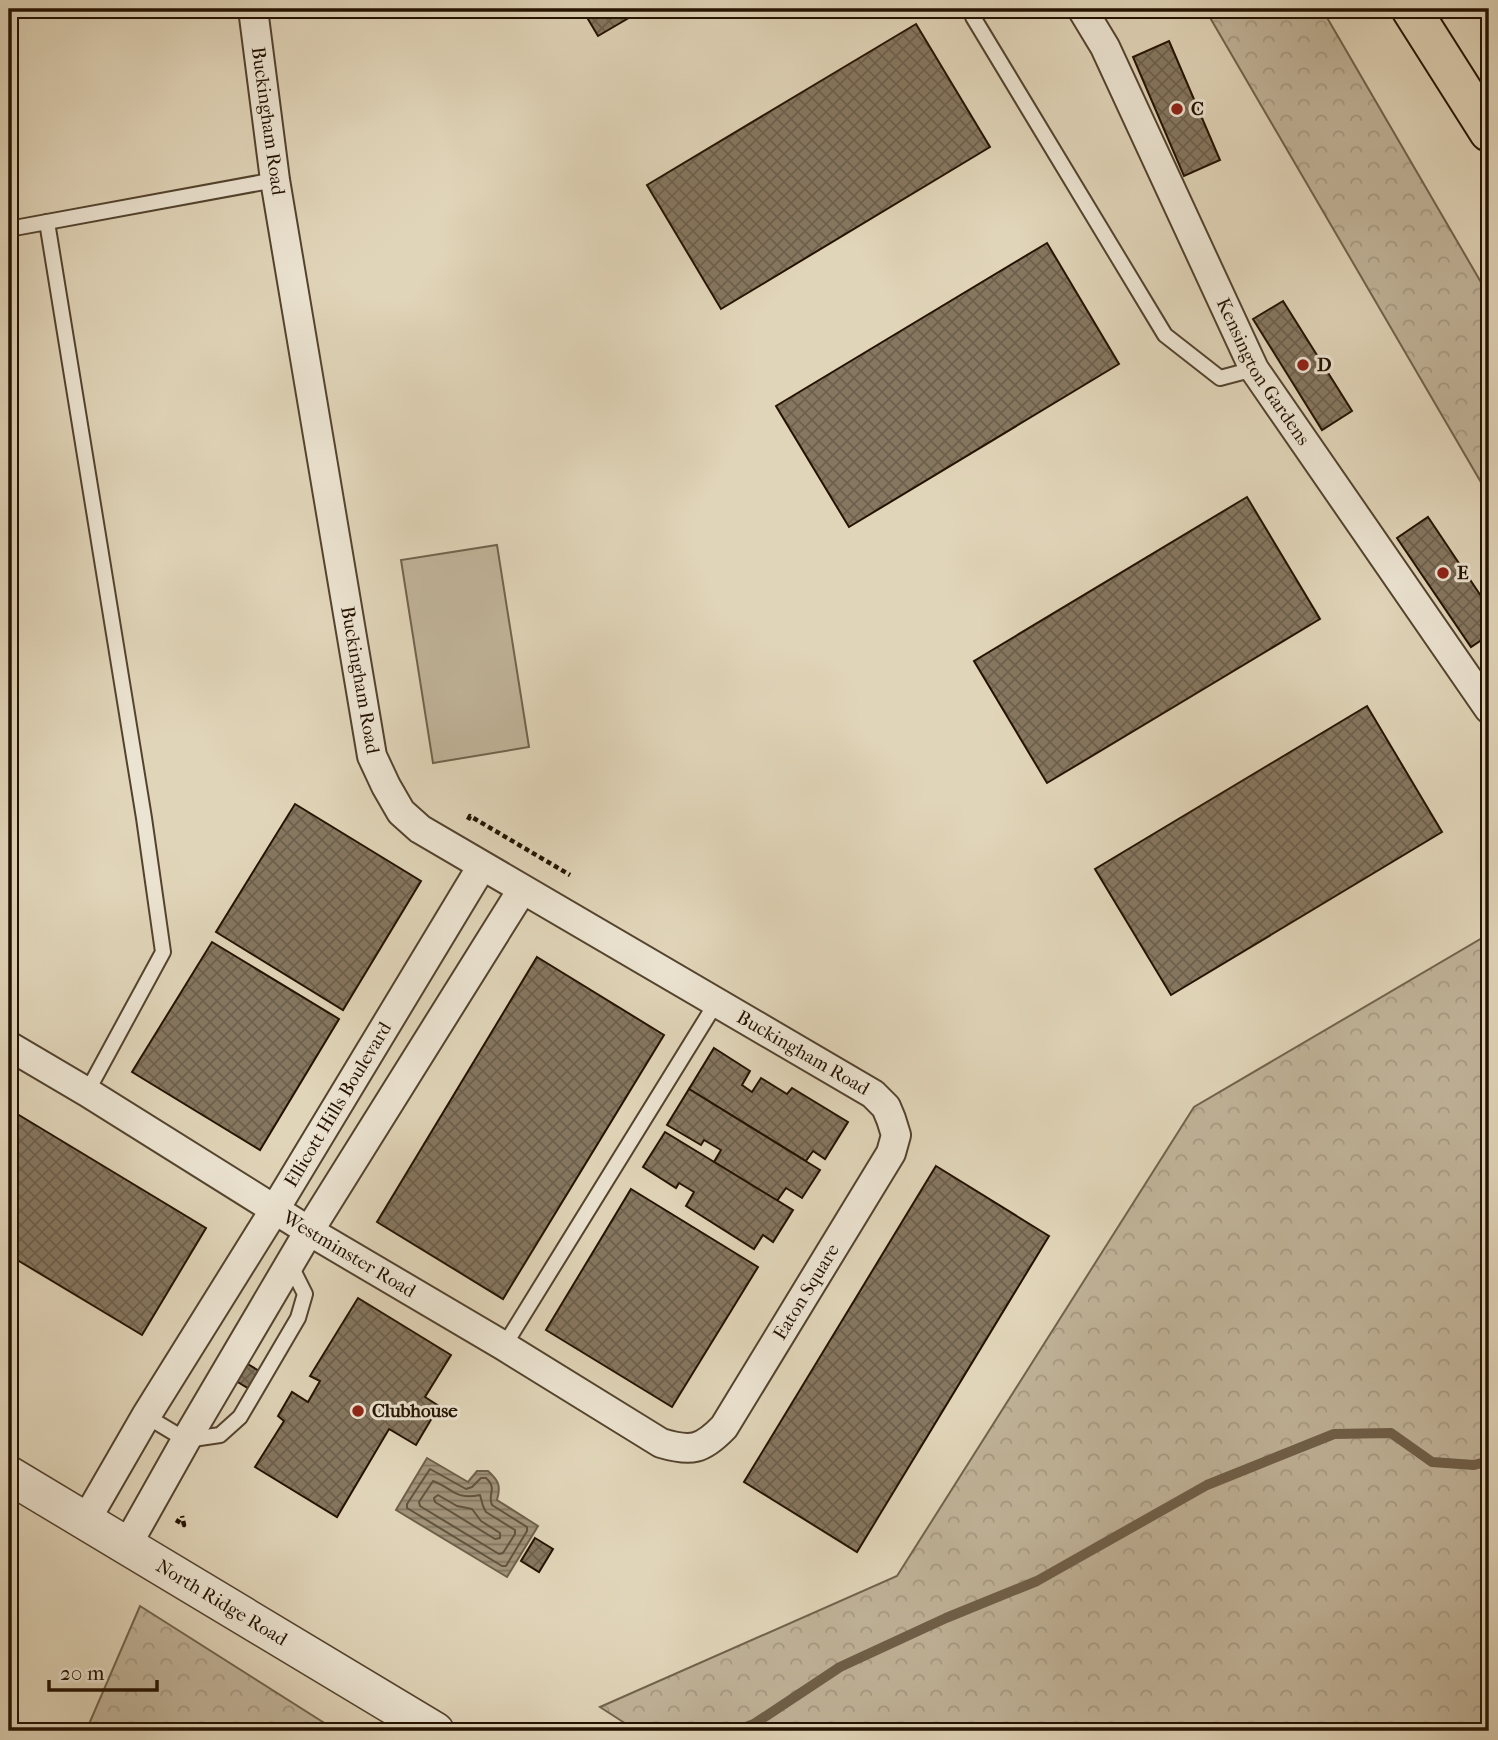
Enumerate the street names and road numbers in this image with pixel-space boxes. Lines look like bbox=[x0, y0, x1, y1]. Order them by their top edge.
street label: Buckingham Road bbox=[247, 45, 289, 197]
street label: Kensington Gardens bbox=[1212, 295, 1314, 450]
street label: Buckingham Road bbox=[336, 604, 384, 756]
street label: Buckingham Road bbox=[733, 1006, 874, 1100]
street label: Ellicott Hills Boulevard bbox=[280, 1017, 397, 1191]
street label: Westminster Road bbox=[278, 1206, 420, 1303]
street label: Eaton Square bbox=[769, 1240, 844, 1344]
street label: North Ridge Road bbox=[152, 1555, 292, 1651]

